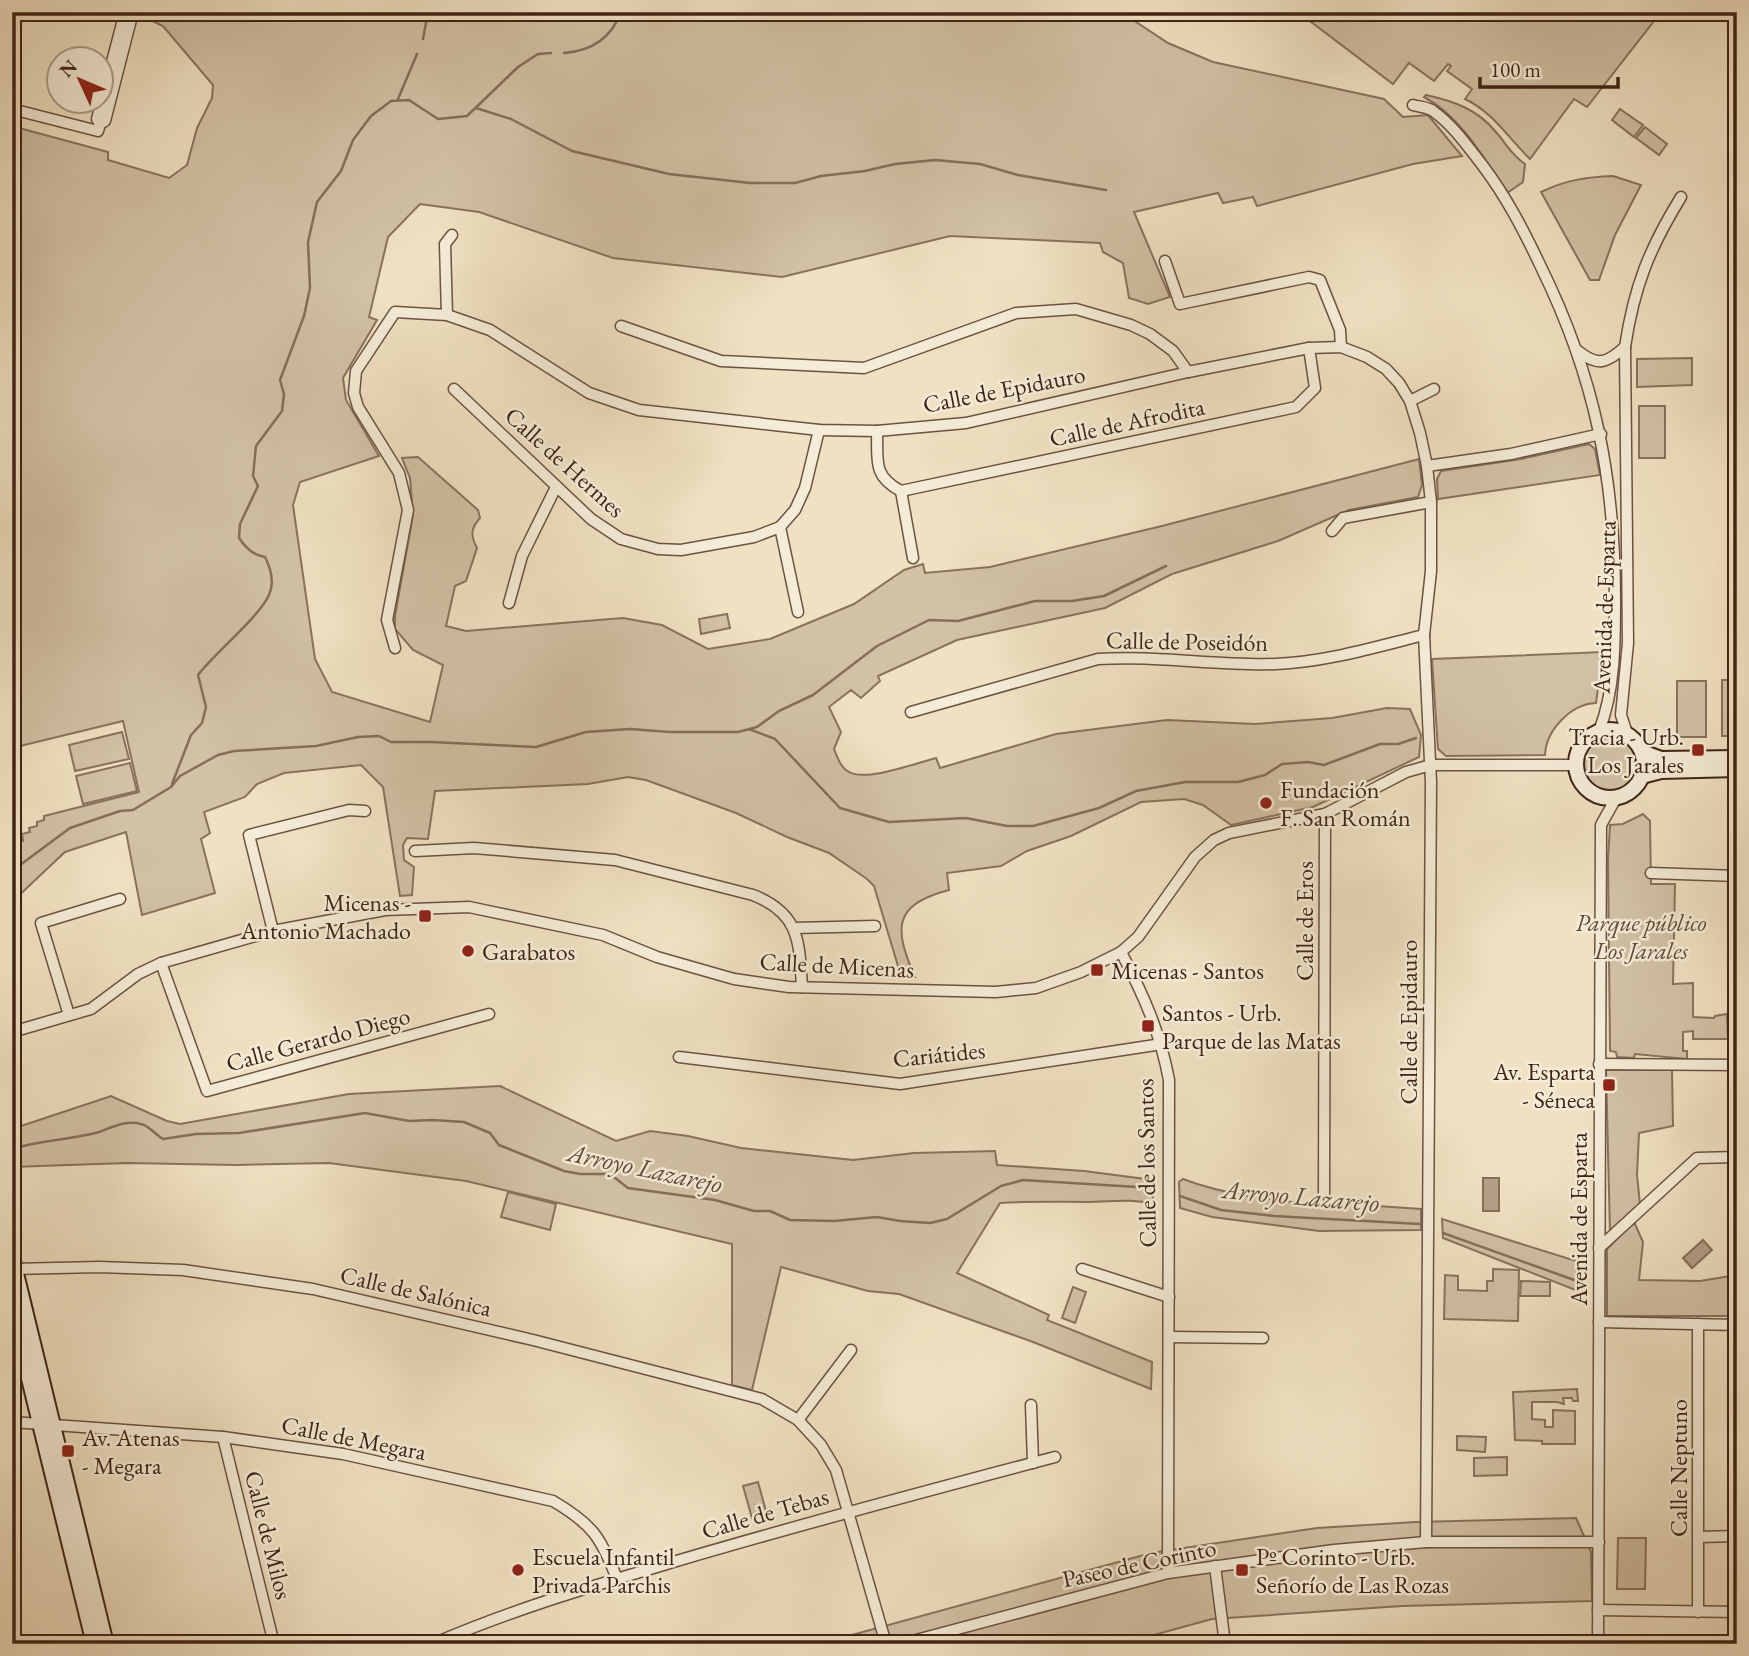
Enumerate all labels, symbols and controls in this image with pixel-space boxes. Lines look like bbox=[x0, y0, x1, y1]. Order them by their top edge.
north arrow bbox=[46, 46, 116, 116]
scale bar bbox=[1480, 46, 1618, 90]
text: N bbox=[54, 54, 83, 83]
text: 100 m bbox=[1490, 56, 1541, 83]
street label: Calle de Epidauro bbox=[920, 358, 1088, 420]
street label: Calle de Afrodita bbox=[1047, 390, 1208, 454]
street label: Calle de Hermes bbox=[498, 400, 632, 524]
street label: Avenida de Esparta bbox=[1585, 519, 1623, 695]
street label: Calle de Poseidón bbox=[1106, 624, 1269, 658]
place label: Tracia - Urb. Los Jarales bbox=[1568, 721, 1684, 780]
marker: Tracia - Urb. Los Jarales bbox=[1690, 742, 1706, 758]
place label: Fundación F. San Román bbox=[1280, 774, 1411, 833]
marker: Fundación F. San Román bbox=[1258, 795, 1274, 811]
street label: Calle de Eros bbox=[1289, 861, 1320, 981]
place label: Micenas - Antonio Machado bbox=[240, 887, 411, 946]
park label: Parque público Los Jarales bbox=[1575, 907, 1707, 966]
marker: Micenas - Antonio Machado bbox=[417, 908, 433, 924]
place label: Garabatos bbox=[482, 936, 575, 967]
street label: Calle de Epidauro bbox=[1393, 940, 1424, 1104]
marker: Garabatos bbox=[460, 943, 476, 959]
street label: Calle de Micenas bbox=[759, 945, 915, 985]
place label: Micenas - Santos bbox=[1111, 955, 1264, 986]
marker: Micenas - Santos bbox=[1089, 962, 1105, 978]
place label: Santos - Urb. Parque de las Matas bbox=[1162, 997, 1341, 1056]
street label: Calle Gerardo Diego bbox=[223, 1000, 414, 1078]
marker: Santos - Urb. Parque de las Matas bbox=[1140, 1018, 1156, 1034]
street label: Cariátides bbox=[891, 1034, 987, 1074]
place label: Av. Esparta - Séneca bbox=[1492, 1056, 1595, 1115]
marker: Av. Esparta - Séneca bbox=[1601, 1077, 1617, 1093]
street label: Calle de los Santos bbox=[1129, 1078, 1163, 1248]
street label: Avenida de Esparta bbox=[1563, 1132, 1594, 1307]
water label: Arroyo Lazarejo bbox=[563, 1135, 726, 1201]
water label: Arroyo Lazarejo bbox=[1219, 1172, 1381, 1220]
street label: Calle de Salónica bbox=[337, 1259, 495, 1324]
street label: Calle Neptuno bbox=[1663, 1399, 1694, 1537]
street label: Calle de Megara bbox=[279, 1409, 429, 1467]
place label: Av. Atenas - Megara bbox=[81, 1422, 180, 1481]
marker: Av. Atenas - Megara bbox=[60, 1443, 76, 1459]
street label: Calle de Milos bbox=[238, 1467, 300, 1603]
street label: Calle de Tebas bbox=[698, 1480, 832, 1546]
street label: Paseo de Corinto bbox=[1059, 1532, 1219, 1594]
place label: Escuela Infantil Privada Parchis bbox=[532, 1541, 675, 1600]
place label: Pº Corinto - Urb. Señorío de Las Rozas bbox=[1256, 1541, 1449, 1600]
marker: Escuela Infantil Privada Parchis bbox=[510, 1562, 526, 1578]
marker: Pº Corinto - Urb. Señorío de Las Rozas bbox=[1234, 1562, 1250, 1578]

